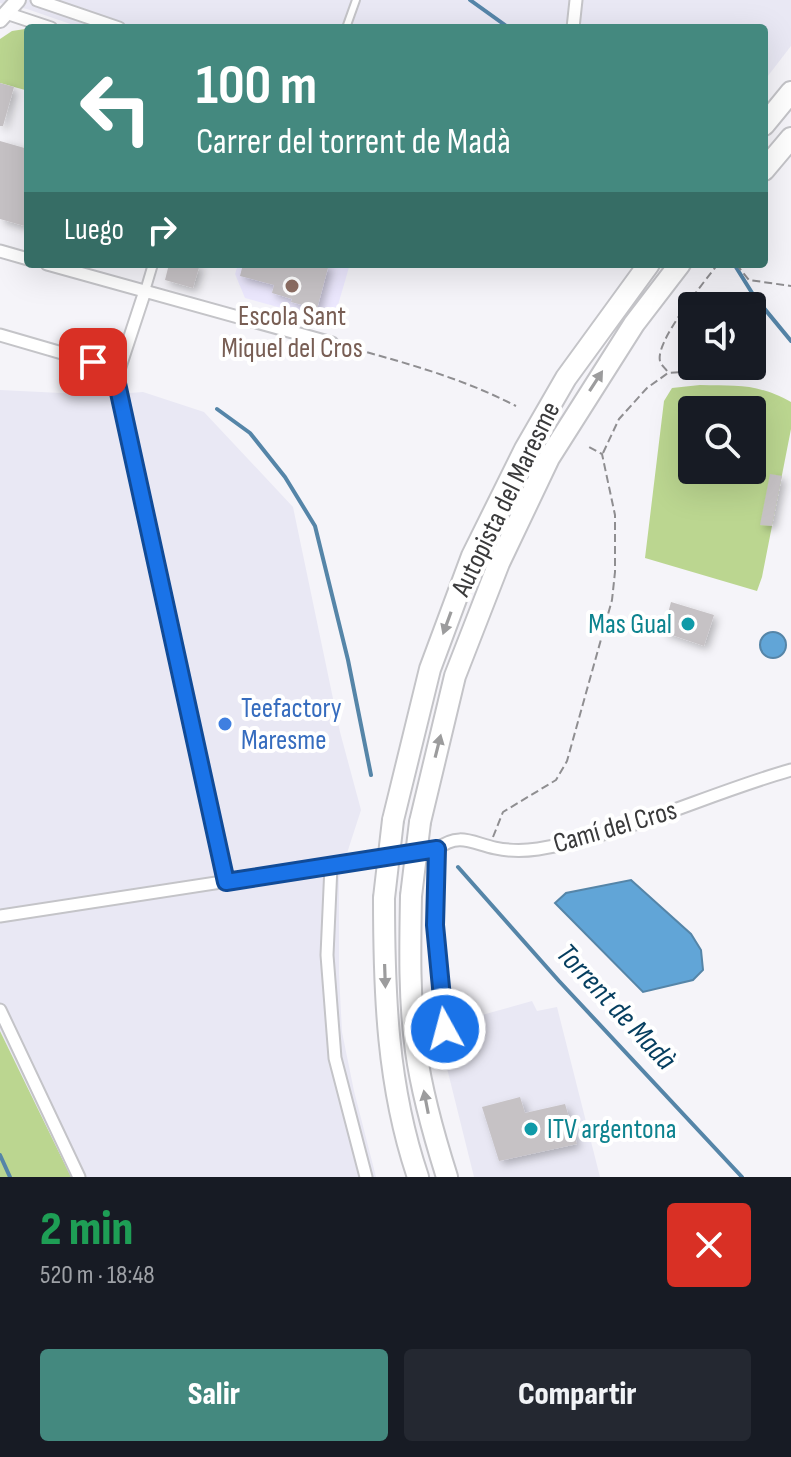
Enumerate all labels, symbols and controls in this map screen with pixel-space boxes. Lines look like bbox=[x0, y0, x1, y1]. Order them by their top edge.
text: 100 m bbox=[196, 53, 317, 120]
icon: left bbox=[64, 56, 168, 160]
text: Carrer del torrent de Madà bbox=[196, 121, 511, 164]
icon: right bbox=[140, 208, 184, 252]
text: Luego bbox=[64, 212, 124, 248]
marker: Escola Sant Miquel del Cros bbox=[283, 277, 301, 295]
map controls bbox=[678, 292, 766, 484]
button: sound bbox=[678, 292, 766, 380]
place label: Escola Sant Miquel del Cros bbox=[221, 300, 363, 365]
pin bbox=[59, 328, 127, 396]
icon: arrive bbox=[71, 340, 115, 384]
one-way arrow bbox=[588, 371, 603, 392]
street label: Autopista del Maresme bbox=[444, 396, 567, 603]
button: search bbox=[678, 396, 766, 484]
place label: Mas Gual bbox=[588, 608, 672, 641]
one-way arrow bbox=[440, 611, 453, 635]
marker: Mas Gual bbox=[679, 615, 697, 633]
place label: Teefactory Maresme bbox=[241, 692, 342, 757]
marker: Teefactory Maresme bbox=[216, 715, 234, 733]
one-way arrow bbox=[432, 734, 445, 759]
street label: Camí del Cros bbox=[549, 794, 681, 860]
water label: Torrent de Madà bbox=[548, 936, 684, 1078]
one-way arrow bbox=[378, 964, 391, 989]
position arrow bbox=[403, 987, 487, 1071]
one-way arrow bbox=[419, 1089, 432, 1114]
place label: ITV argentona bbox=[547, 1113, 676, 1146]
marker: ITV argentona bbox=[522, 1120, 540, 1138]
text: 2 min bbox=[40, 1201, 133, 1258]
button: close bbox=[667, 1203, 751, 1287]
text: 520 m · 18:48 bbox=[40, 1260, 155, 1291]
button: Salir bbox=[40, 1349, 388, 1441]
button: Compartir bbox=[404, 1349, 751, 1441]

